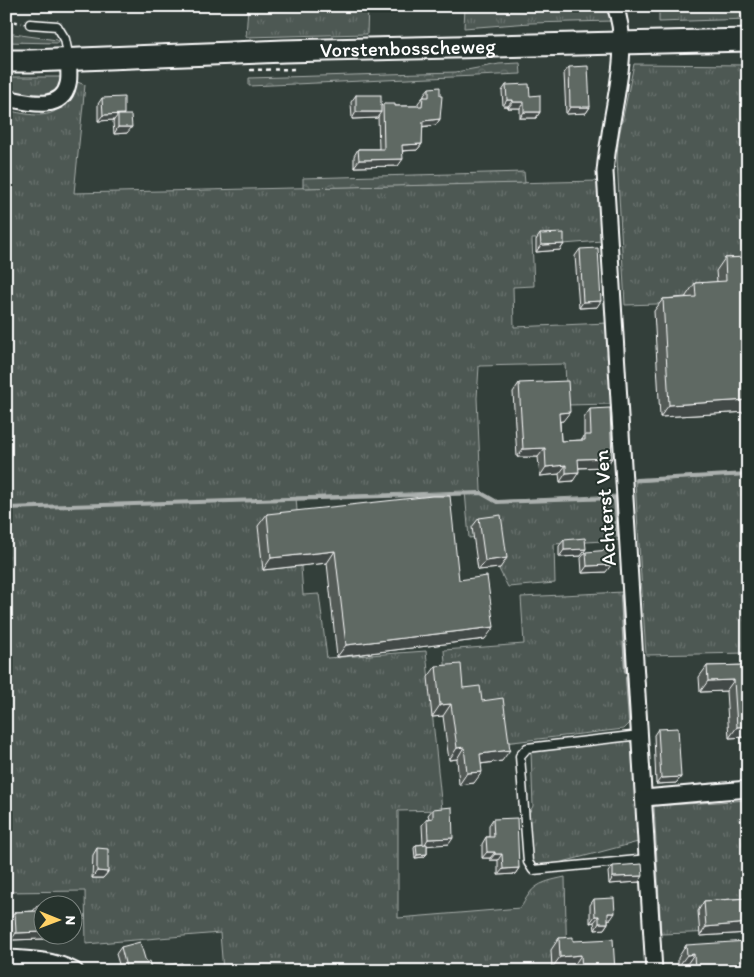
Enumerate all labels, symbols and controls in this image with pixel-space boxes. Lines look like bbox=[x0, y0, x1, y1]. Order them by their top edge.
street label: Vorstenbosscheweg bbox=[320, 33, 496, 62]
street label: Achterst Ven bbox=[588, 449, 621, 567]
north arrow bbox=[32, 894, 82, 944]
text: N bbox=[62, 915, 79, 925]

